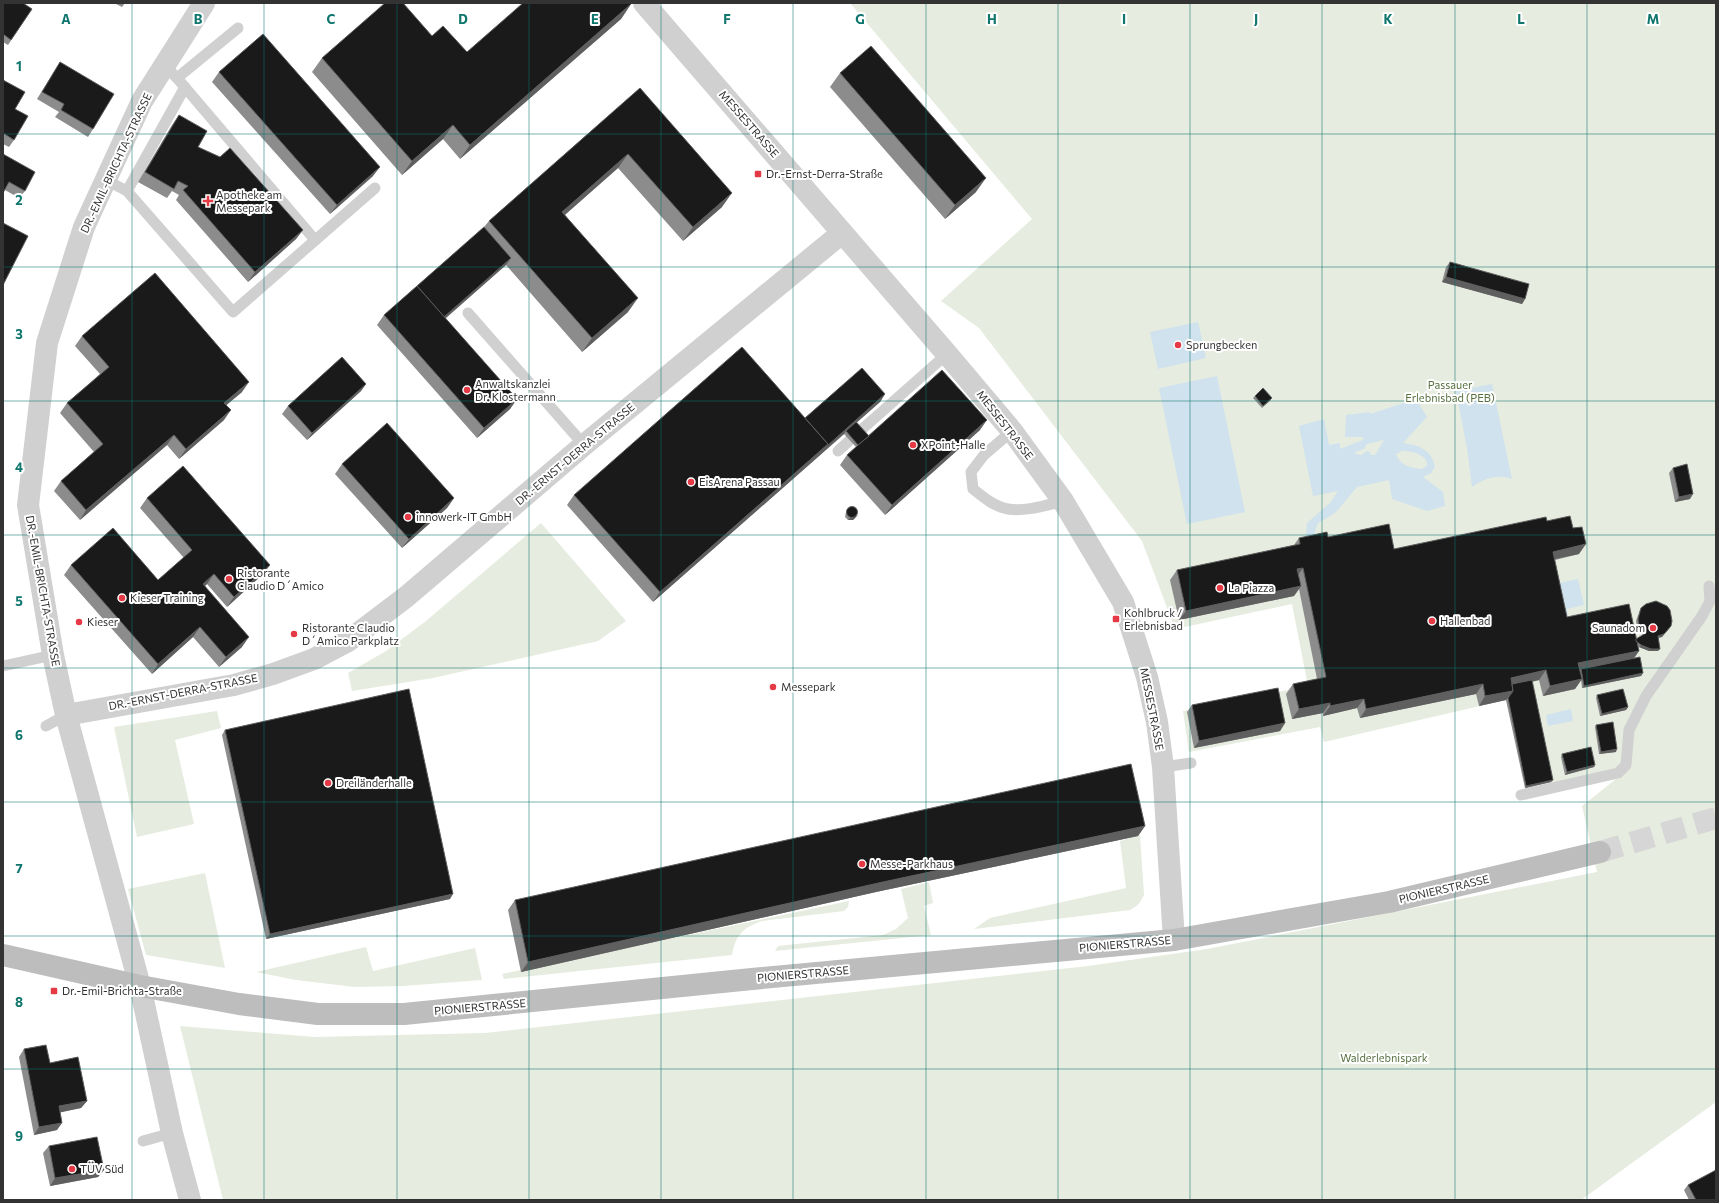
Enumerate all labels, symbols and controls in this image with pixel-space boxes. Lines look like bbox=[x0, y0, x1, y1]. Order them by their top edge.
text: A bbox=[61, 11, 71, 27]
text: B bbox=[194, 11, 203, 27]
text: C bbox=[327, 11, 336, 27]
text: D bbox=[458, 11, 468, 27]
text: E bbox=[591, 11, 599, 27]
text: F bbox=[723, 11, 731, 27]
text: G bbox=[855, 11, 865, 27]
text: H bbox=[987, 11, 997, 27]
text: I bbox=[1122, 11, 1126, 27]
text: J bbox=[1254, 11, 1258, 27]
text: K bbox=[1383, 11, 1393, 27]
text: L bbox=[1517, 11, 1525, 27]
text: M bbox=[1647, 11, 1659, 27]
text: 1 bbox=[16, 58, 22, 74]
street label: MESSESTRASSE bbox=[717, 88, 782, 160]
street label: DR.-EMIL-BRICHTA-STRASSE bbox=[77, 91, 154, 235]
place label: Dr.-Ernst-Derra-Straße bbox=[766, 167, 883, 180]
marker: Dr.-Ernst-Derra-Straße bbox=[753, 169, 763, 179]
place label: Apotheke am Messepark bbox=[216, 188, 282, 214]
text: 2 bbox=[15, 192, 23, 208]
marker: Apotheke am Messepark bbox=[203, 196, 213, 206]
text: 3 bbox=[15, 326, 23, 342]
place label: Sprungbecken bbox=[1186, 338, 1257, 351]
marker: Sprungbecken bbox=[1173, 340, 1183, 350]
place label: Anwaltskanzlei Dr. Klostermann bbox=[475, 377, 556, 403]
park label: Passauer Erlebnisbad (PEB) bbox=[1405, 378, 1495, 404]
marker: Anwaltskanzlei Dr. Klostermann bbox=[462, 385, 472, 395]
street label: MESSESTRASSE bbox=[974, 387, 1036, 462]
street label: DR.-ERNST-DERRA-STRASSE bbox=[512, 400, 637, 507]
place label: XPoint-Halle bbox=[921, 438, 986, 451]
marker: XPoint-Halle bbox=[908, 440, 918, 450]
text: 4 bbox=[15, 459, 23, 475]
place label: EisArena Passau bbox=[699, 475, 780, 488]
marker: EisArena Passau bbox=[686, 477, 696, 487]
place label: innowerk-IT GmbH bbox=[416, 510, 512, 523]
marker: innowerk-IT GmbH bbox=[403, 512, 413, 522]
street label: DR.-EMIL-BRICHTA-STRASSE bbox=[24, 514, 63, 667]
place label: Ristorante Claudio D´Amico bbox=[237, 566, 324, 592]
marker: Ristorante Claudio D´Amico bbox=[224, 574, 234, 584]
place label: La Piazza bbox=[1228, 581, 1274, 594]
marker: La Piazza bbox=[1215, 583, 1225, 593]
place label: Kieser Training bbox=[130, 591, 204, 604]
text: 5 bbox=[15, 593, 23, 609]
marker: Kieser Training bbox=[117, 593, 127, 603]
place label: Kohlbruck / Erlebnisbad bbox=[1124, 606, 1183, 632]
marker: Kohlbruck / Erlebnisbad bbox=[1111, 614, 1121, 624]
place label: Hallenbad bbox=[1440, 614, 1490, 627]
place label: Kieser bbox=[87, 615, 119, 628]
marker: Hallenbad bbox=[1427, 616, 1437, 626]
marker: Kieser bbox=[74, 617, 84, 627]
place label: Ristorante Claudio D´Amico Parkplatz bbox=[302, 621, 399, 647]
place label: Saunadom bbox=[1592, 621, 1645, 634]
marker: Saunadom bbox=[1648, 623, 1658, 633]
marker: Ristorante Claudio D´Amico Parkplatz bbox=[289, 629, 299, 639]
street label: MESSESTRASSE bbox=[1138, 666, 1167, 751]
street label: DR.-ERNST-DERRA-STRASSE bbox=[107, 671, 258, 712]
place label: Messepark bbox=[781, 680, 836, 693]
marker: Messepark bbox=[768, 682, 778, 692]
text: 6 bbox=[15, 727, 23, 743]
place label: Dreiländerhalle bbox=[336, 776, 412, 789]
marker: Dreiländerhalle bbox=[323, 778, 333, 788]
place label: Messe-Parkhaus bbox=[870, 857, 953, 870]
marker: Messe-Parkhaus bbox=[857, 859, 867, 869]
text: 7 bbox=[15, 860, 23, 876]
street label: PIONIERSTRASSE bbox=[1398, 872, 1490, 905]
street label: PIONIERSTRASSE bbox=[1079, 933, 1171, 954]
street label: PIONIERSTRASSE bbox=[757, 963, 849, 984]
place label: Dr.-Emil-Brichta-Straße bbox=[62, 984, 182, 997]
marker: Dr.-Emil-Brichta-Straße bbox=[49, 986, 59, 996]
text: 8 bbox=[15, 994, 23, 1010]
street label: PIONIERSTRASSE bbox=[434, 996, 526, 1017]
park label: Walderlebnispark bbox=[1340, 1051, 1428, 1064]
text: 9 bbox=[15, 1128, 23, 1144]
place label: TÜV Süd bbox=[80, 1161, 124, 1175]
marker: TÜV Süd bbox=[67, 1164, 77, 1174]

